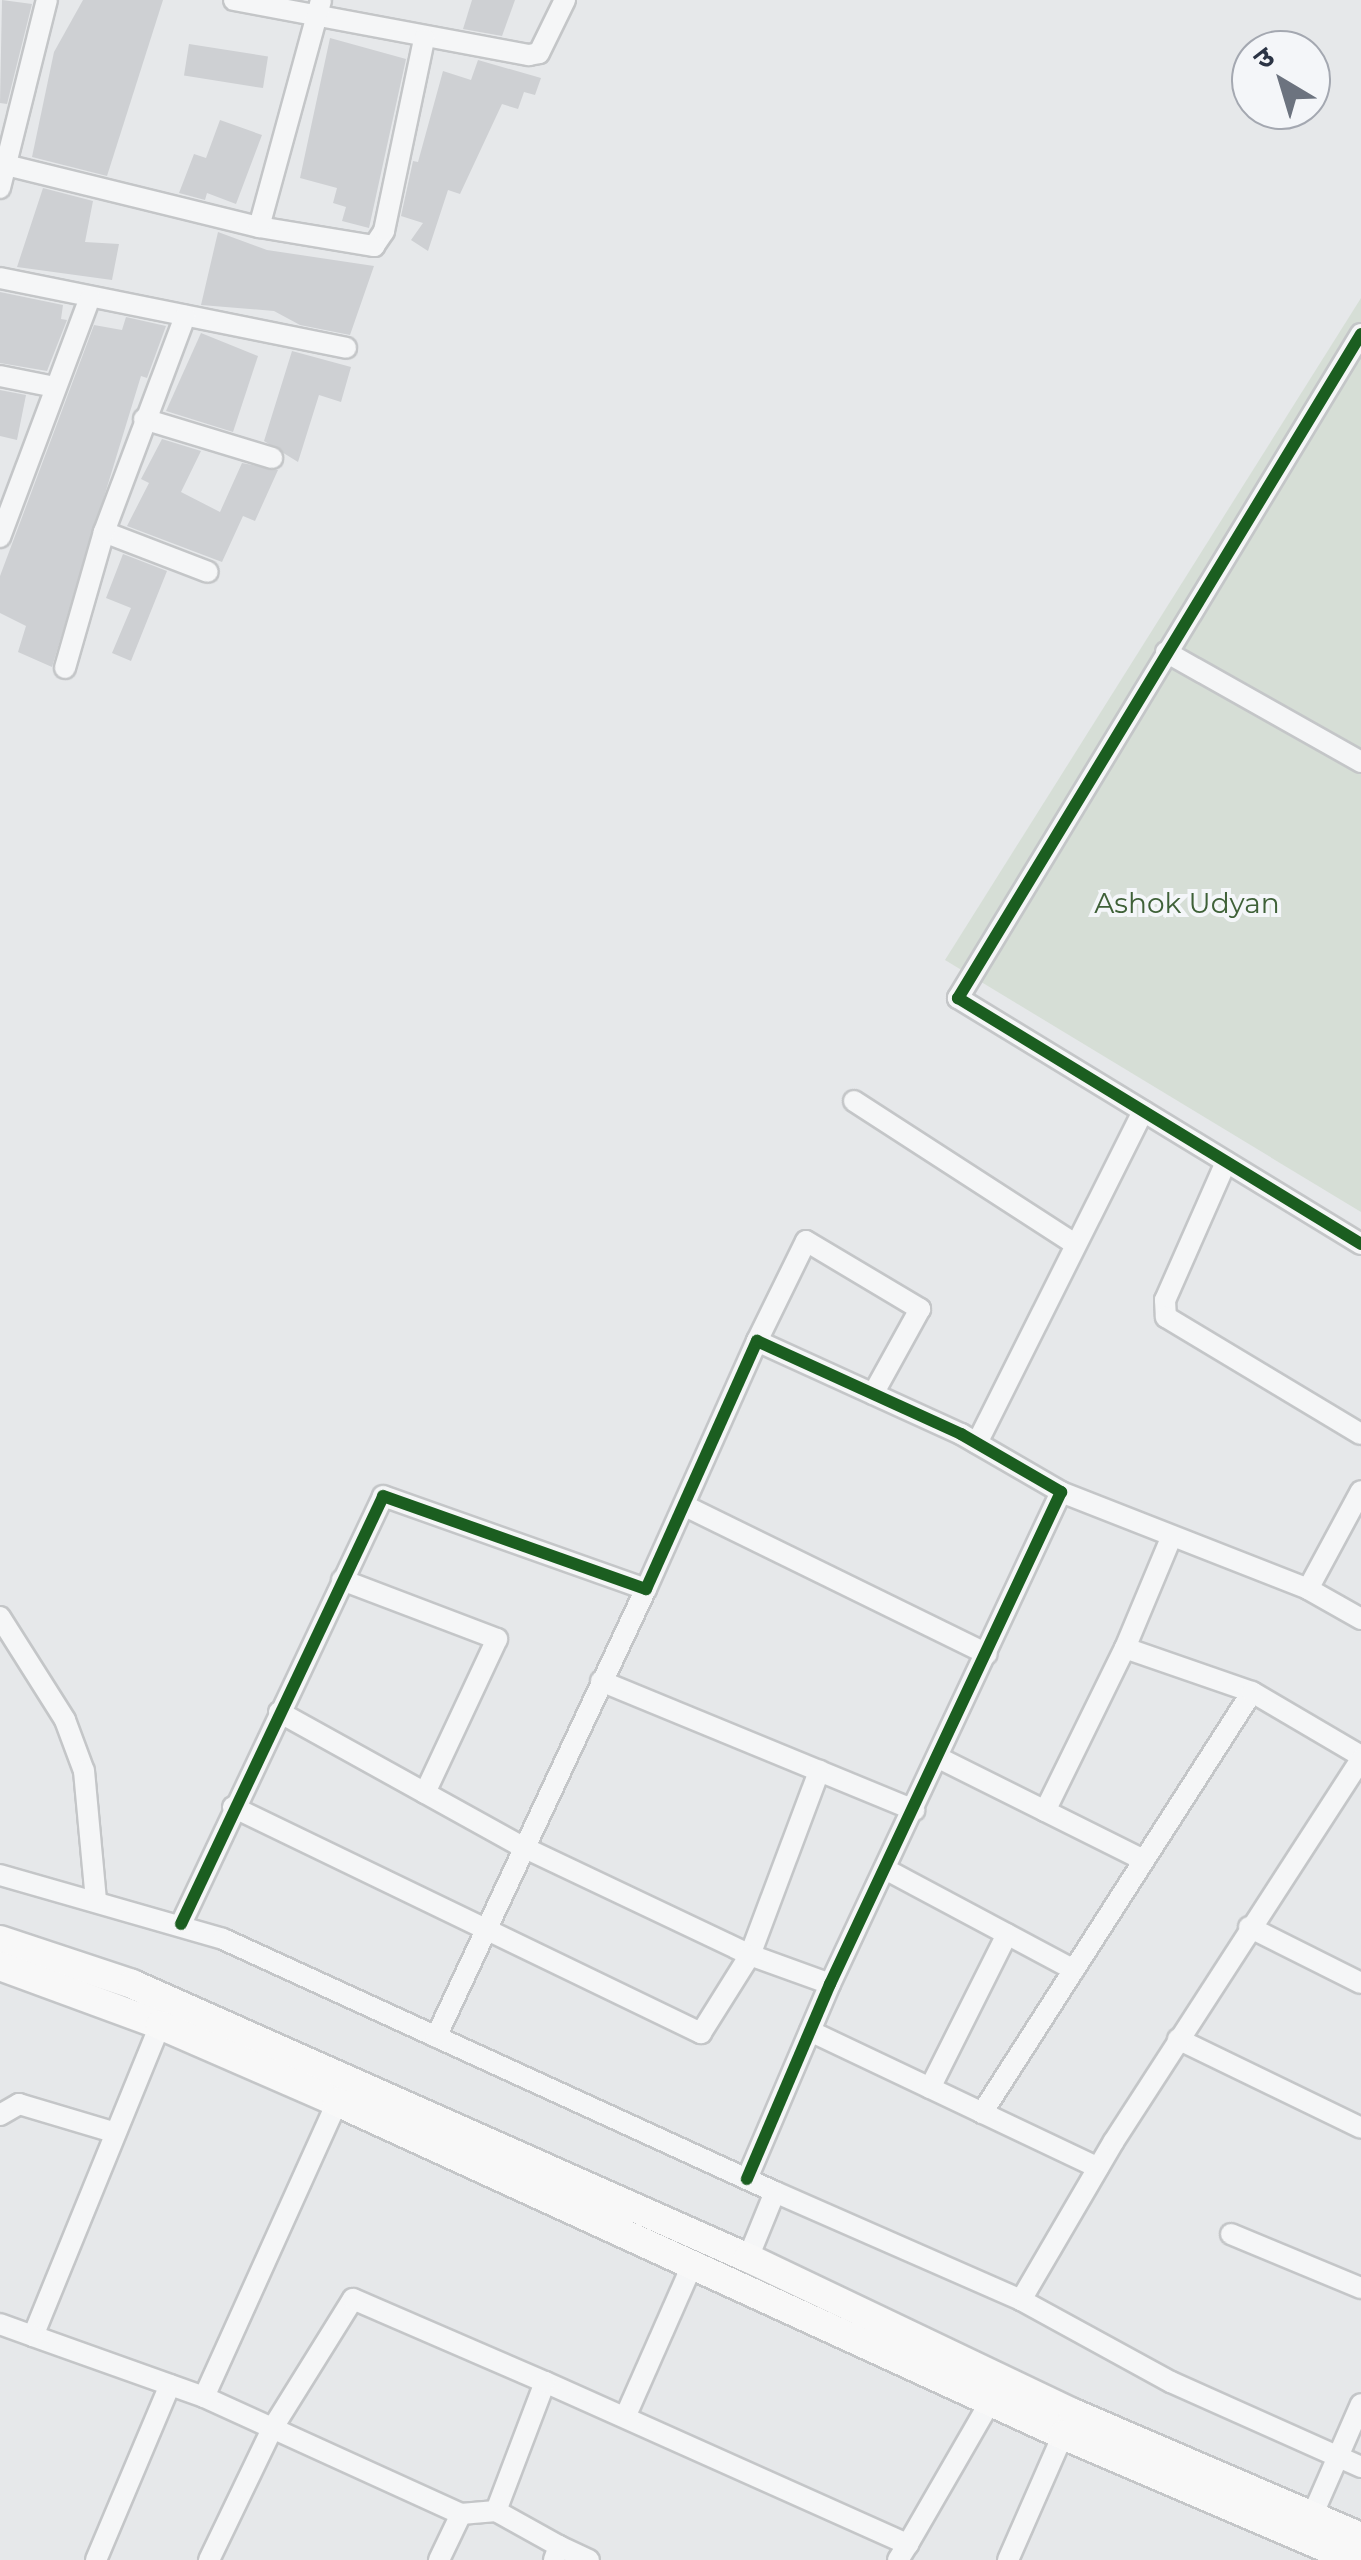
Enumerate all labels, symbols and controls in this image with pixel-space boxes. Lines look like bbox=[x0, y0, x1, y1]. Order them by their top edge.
north arrow bbox=[1231, 30, 1331, 130]
text: उ bbox=[1247, 39, 1281, 76]
park label: Ashok Udyan bbox=[1094, 886, 1280, 920]

